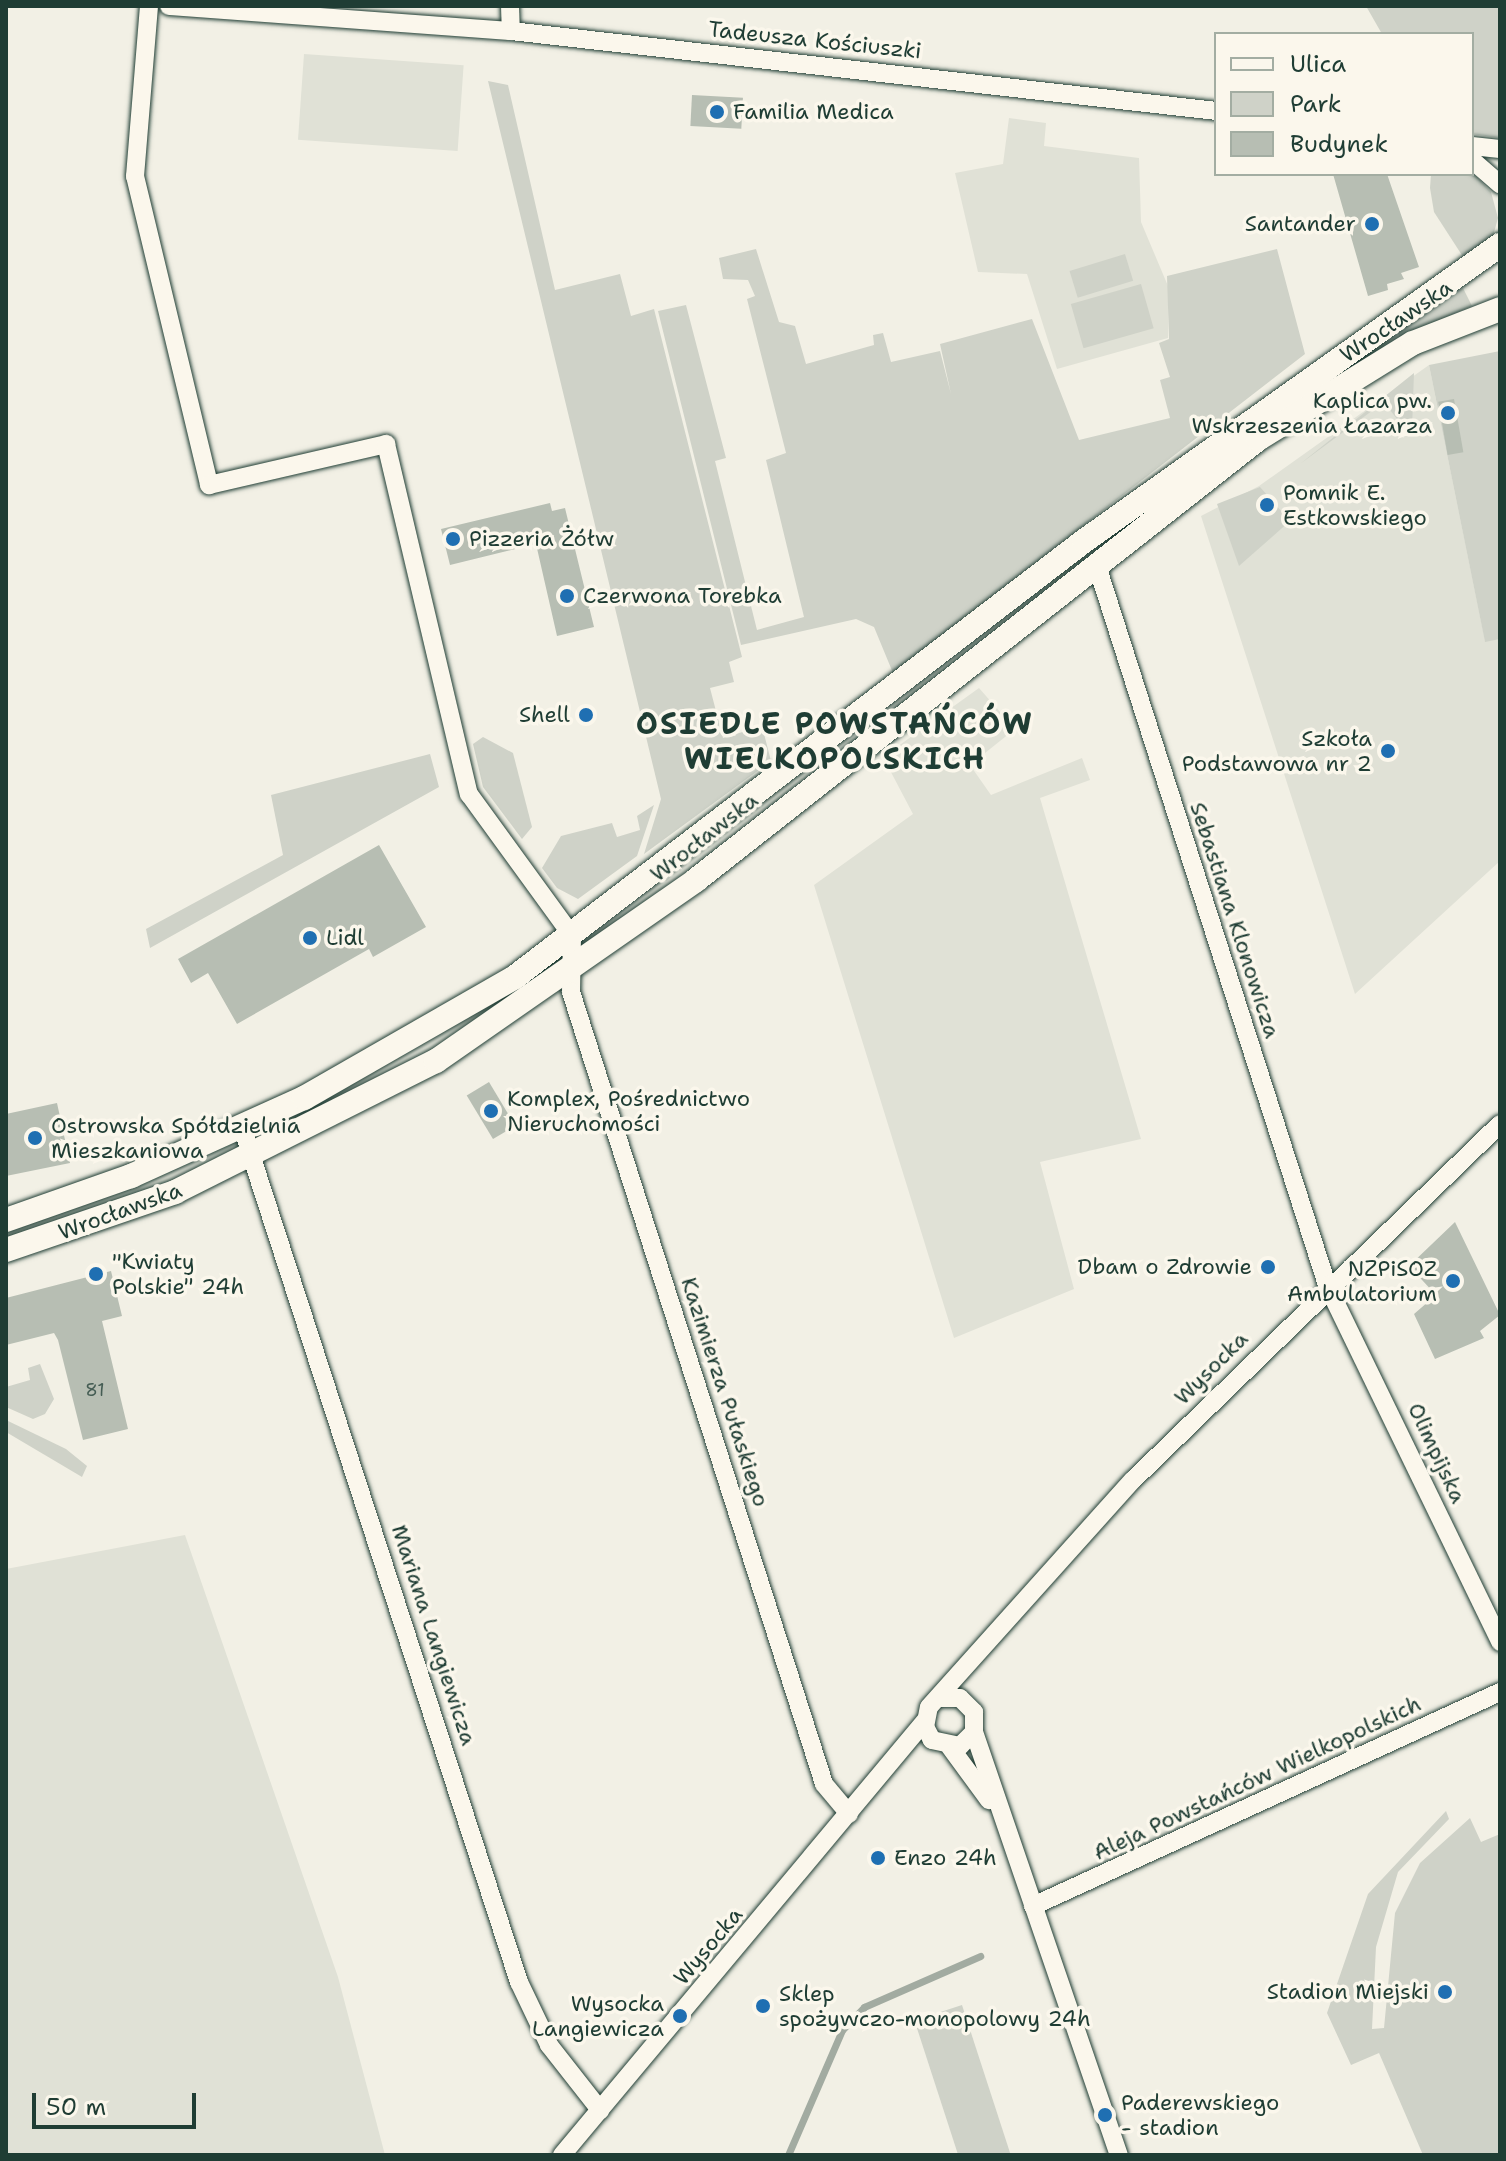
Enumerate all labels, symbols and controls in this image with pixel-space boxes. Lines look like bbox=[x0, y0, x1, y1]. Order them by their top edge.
street label: Tadeusza Kościuszki bbox=[707, 16, 923, 64]
legend bbox=[1214, 32, 1474, 176]
text: Ulica bbox=[1290, 48, 1346, 80]
text: Park bbox=[1290, 88, 1342, 120]
place label: Familia Medica bbox=[733, 99, 894, 125]
marker: Familia Medica bbox=[708, 103, 726, 121]
text: Budynek bbox=[1290, 128, 1388, 160]
place label: Santander bbox=[1245, 211, 1356, 237]
marker: Santander bbox=[1363, 215, 1381, 233]
street label: Wrocławska bbox=[1335, 274, 1457, 368]
place label: Kaplica pw. Wskrzeszenia Łazarza bbox=[1192, 387, 1432, 438]
marker: Kaplica pw. Wskrzeszenia Łazarza bbox=[1439, 404, 1457, 422]
place label: Pomnik E. Estkowskiego bbox=[1283, 479, 1427, 530]
marker: Pomnik E. Estkowskiego bbox=[1258, 496, 1276, 514]
place label: Pizzeria Żółw bbox=[469, 526, 614, 552]
marker: Pizzeria Żółw bbox=[444, 530, 462, 548]
place label: Czerwona Torebka bbox=[583, 583, 782, 609]
marker: Czerwona Torebka bbox=[558, 587, 576, 605]
place label: Shell bbox=[519, 702, 570, 728]
marker: Shell bbox=[577, 706, 595, 724]
district label: OSIEDLE POWSTAŃCÓW WIELKOPOLSKICH bbox=[636, 706, 1034, 776]
place label: Szkoła Podstawowa nr 2 bbox=[1182, 725, 1372, 776]
marker: Szkoła Podstawowa nr 2 bbox=[1379, 742, 1397, 760]
street label: Wrocławska bbox=[645, 787, 763, 887]
street label: Sebastiana Klonowicza bbox=[1184, 799, 1286, 1041]
place label: Lidl bbox=[326, 925, 364, 951]
marker: Lidl bbox=[301, 929, 319, 947]
place label: Komplex, Pośrednictwo Nieruchomości bbox=[507, 1085, 750, 1136]
marker: Komplex, Pośrednictwo Nieruchomości bbox=[482, 1102, 500, 1120]
place label: Ostrowska Spółdzielnia Mieszkaniowa bbox=[51, 1112, 300, 1164]
marker: Ostrowska Spółdzielnia Mieszkaniowa bbox=[26, 1129, 44, 1147]
street label: Wrocławska bbox=[55, 1176, 185, 1246]
place label: "Kwiaty Polskie" 24h bbox=[112, 1248, 244, 1300]
place label: Dbam o Zdrowie bbox=[1078, 1254, 1252, 1280]
place label: NZPiSOZ Ambulatorium bbox=[1287, 1255, 1437, 1306]
marker: Dbam o Zdrowie bbox=[1259, 1258, 1277, 1276]
marker: "Kwiaty Polskie" 24h bbox=[87, 1265, 105, 1283]
marker: NZPiSOZ Ambulatorium bbox=[1444, 1272, 1462, 1290]
street label: Kazimierza Pułaskiego bbox=[675, 1274, 775, 1510]
street label: Wysocka bbox=[1169, 1326, 1253, 1410]
house number: 81 bbox=[85, 1379, 105, 1401]
street label: Olimpijska bbox=[1402, 1399, 1472, 1507]
street label: Mariana Langiewicza bbox=[386, 1521, 482, 1749]
street label: Aleja Powstańców Wielkopolskich bbox=[1089, 1690, 1425, 1866]
place label: Enzo 24h bbox=[894, 1845, 997, 1871]
marker: Enzo 24h bbox=[869, 1849, 887, 1867]
street label: Wysocka bbox=[668, 1902, 748, 1990]
place label: Stadion Miejski bbox=[1267, 1979, 1429, 2005]
place label: Sklep spożywczo-monopolowy 24h bbox=[779, 1980, 1091, 2032]
marker: Stadion Miejski bbox=[1436, 1983, 1454, 2001]
place label: Wysocka Langiewicza bbox=[532, 1990, 664, 2042]
marker: Sklep spożywczo-monopolowy 24h bbox=[754, 1997, 772, 2015]
marker: Wysocka Langiewicza bbox=[671, 2007, 689, 2025]
scale bar bbox=[36, 2077, 200, 2127]
place label: Paderewskiego - stadion bbox=[1121, 2089, 1279, 2140]
text: 50 m bbox=[46, 2091, 106, 2123]
marker: Paderewskiego - stadion bbox=[1096, 2106, 1114, 2124]

